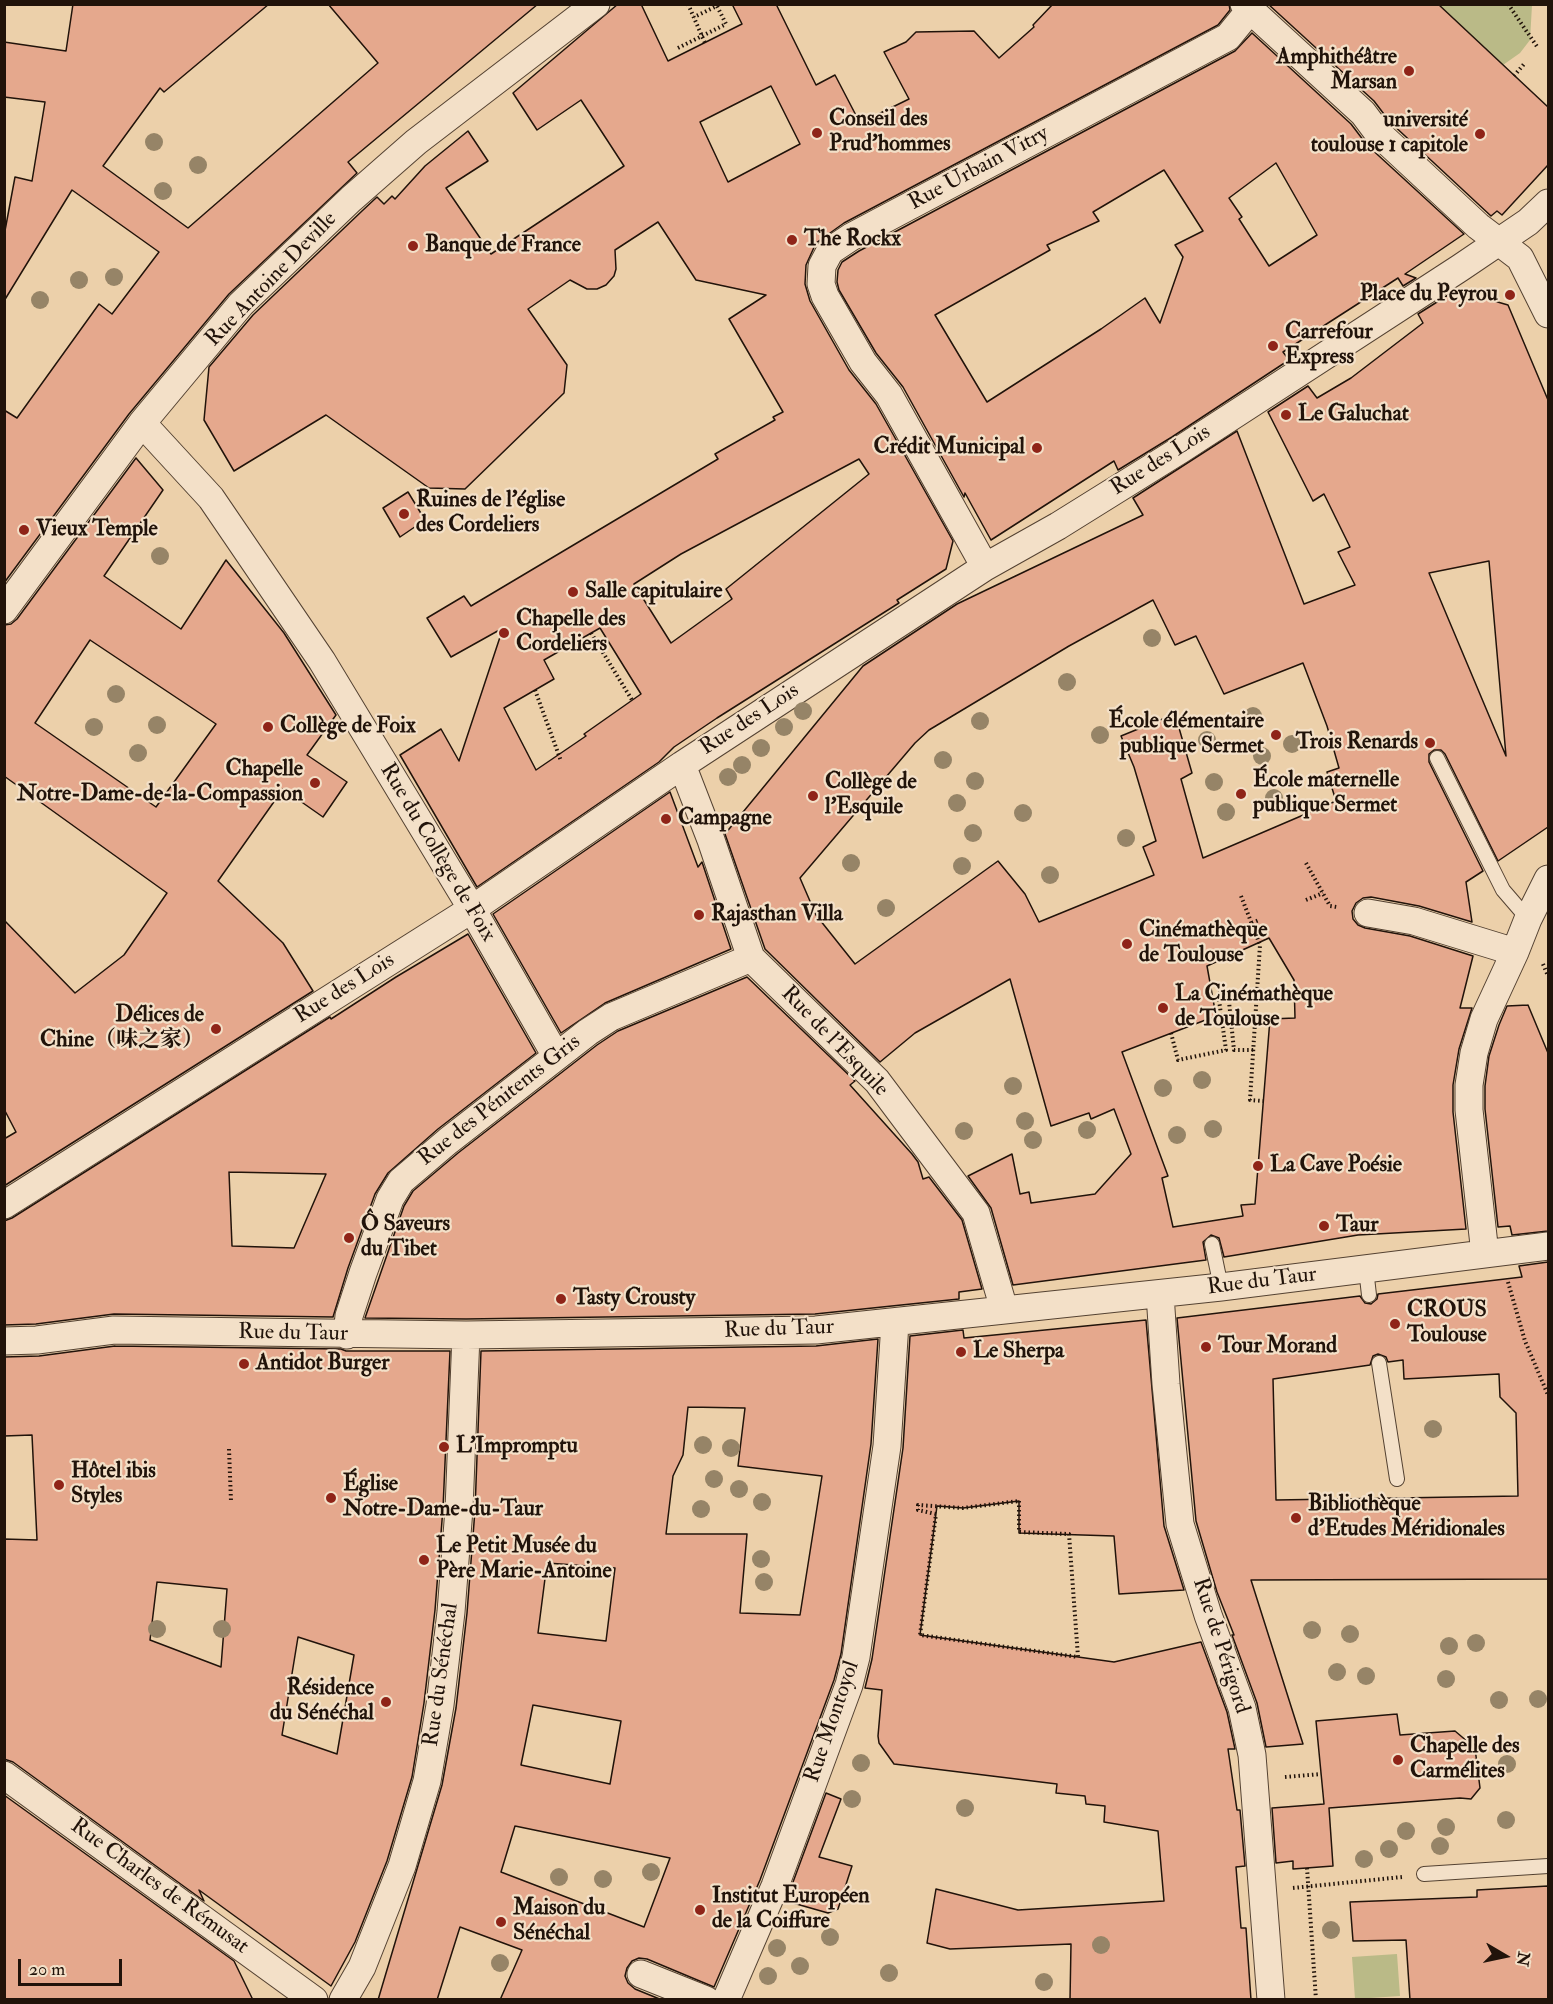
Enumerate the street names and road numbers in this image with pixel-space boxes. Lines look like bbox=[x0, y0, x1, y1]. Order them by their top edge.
street label: Rue Urbain Vitry bbox=[904, 121, 1054, 217]
street label: Rue Antoine Deville bbox=[201, 207, 343, 353]
street label: Rue des Lois bbox=[1106, 420, 1216, 502]
street label: Rue des Lois bbox=[695, 678, 805, 762]
street label: Rue du Collège de Foix bbox=[373, 759, 501, 947]
street label: Rue des Lois bbox=[290, 948, 400, 1030]
street label: Rue de l'Esquile bbox=[775, 981, 893, 1103]
street label: Rue des Pénitents Gris bbox=[414, 1030, 586, 1172]
street label: Rue du Taur bbox=[1206, 1262, 1318, 1302]
street label: Rue du Taur bbox=[724, 1315, 834, 1345]
street label: Rue du Taur bbox=[238, 1320, 348, 1348]
street label: Rue de Périgord bbox=[1186, 1575, 1254, 1717]
street label: Rue du Sénéchal bbox=[419, 1602, 465, 1748]
street label: Rue Montoyol bbox=[800, 1658, 866, 1786]
street label: Rue Charles de Rémusat bbox=[65, 1813, 253, 1961]

